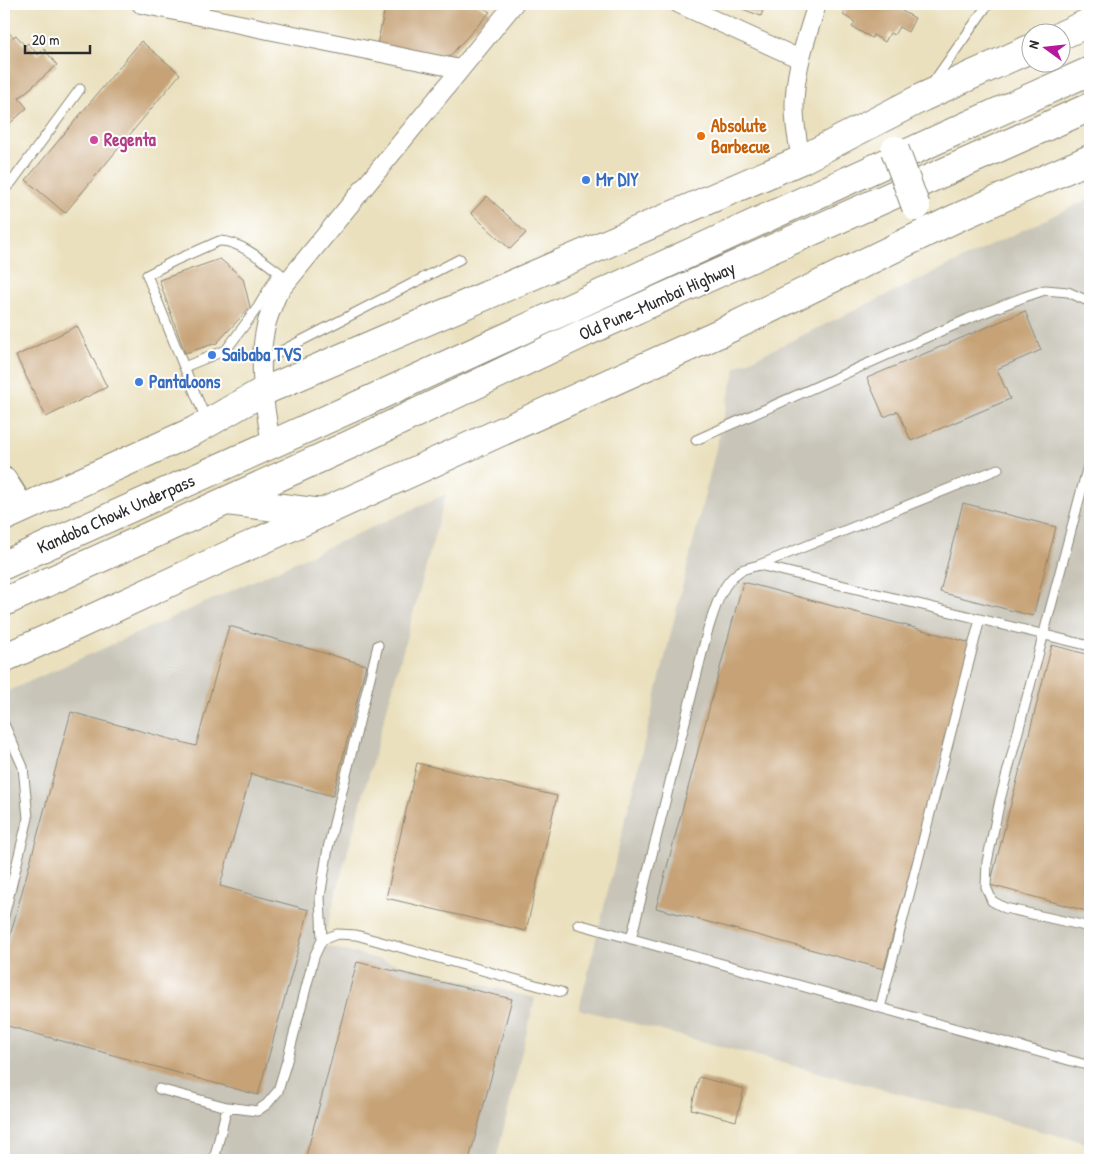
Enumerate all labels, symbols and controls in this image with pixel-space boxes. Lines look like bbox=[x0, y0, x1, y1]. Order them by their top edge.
scale bar bbox=[25, 22, 90, 54]
north arrow bbox=[1022, 22, 1072, 72]
text: 20 m bbox=[32, 29, 59, 50]
text: N bbox=[1023, 38, 1043, 51]
place label: Absolute Barbecue bbox=[711, 113, 771, 159]
place label: Regenta bbox=[104, 127, 157, 153]
marker: Absolute Barbecue bbox=[695, 130, 707, 142]
marker: Regenta bbox=[88, 134, 100, 146]
place label: Mr DIY bbox=[596, 167, 640, 192]
marker: Mr DIY bbox=[580, 174, 592, 186]
street label: Old Pune–Mumbai Highway bbox=[575, 255, 739, 346]
place label: Saibaba TVS bbox=[222, 342, 302, 367]
marker: Saibaba TVS bbox=[206, 349, 218, 361]
place label: Pantaloons bbox=[149, 369, 221, 394]
marker: Pantaloons bbox=[133, 376, 145, 388]
street label: Kandoba Chowk Underpass bbox=[33, 468, 199, 560]

